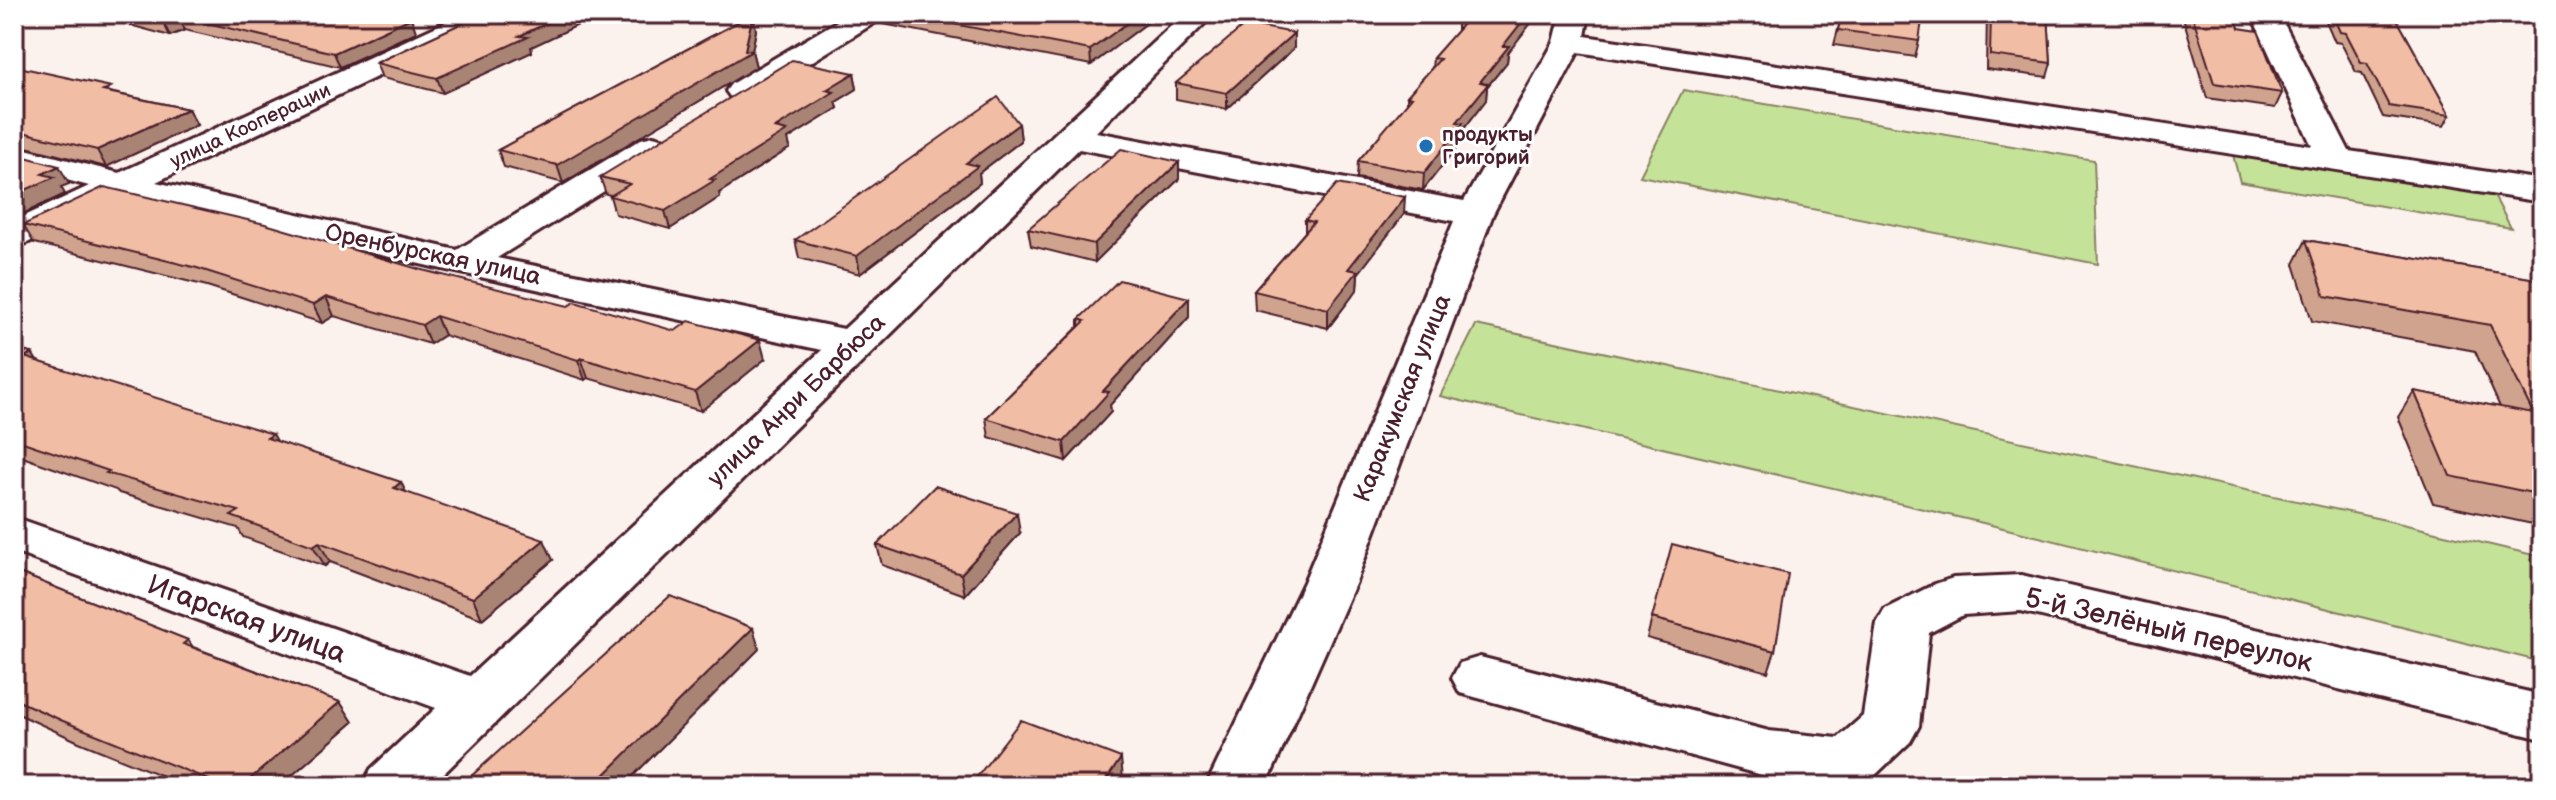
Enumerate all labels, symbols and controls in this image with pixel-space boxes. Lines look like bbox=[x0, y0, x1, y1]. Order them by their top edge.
street label: улица Кооперации bbox=[166, 78, 335, 174]
place label: продукты Григорий bbox=[1442, 123, 1533, 170]
marker: продукты Григорий bbox=[1417, 137, 1435, 155]
street label: Оренбурская улица bbox=[322, 217, 544, 292]
street label: Каракумская улица bbox=[1348, 290, 1457, 506]
street label: улица Анри Барбюса bbox=[701, 308, 891, 493]
street label: Игарская улица bbox=[143, 568, 351, 671]
street label: 5-й Зелёный переулок bbox=[2022, 581, 2316, 680]

